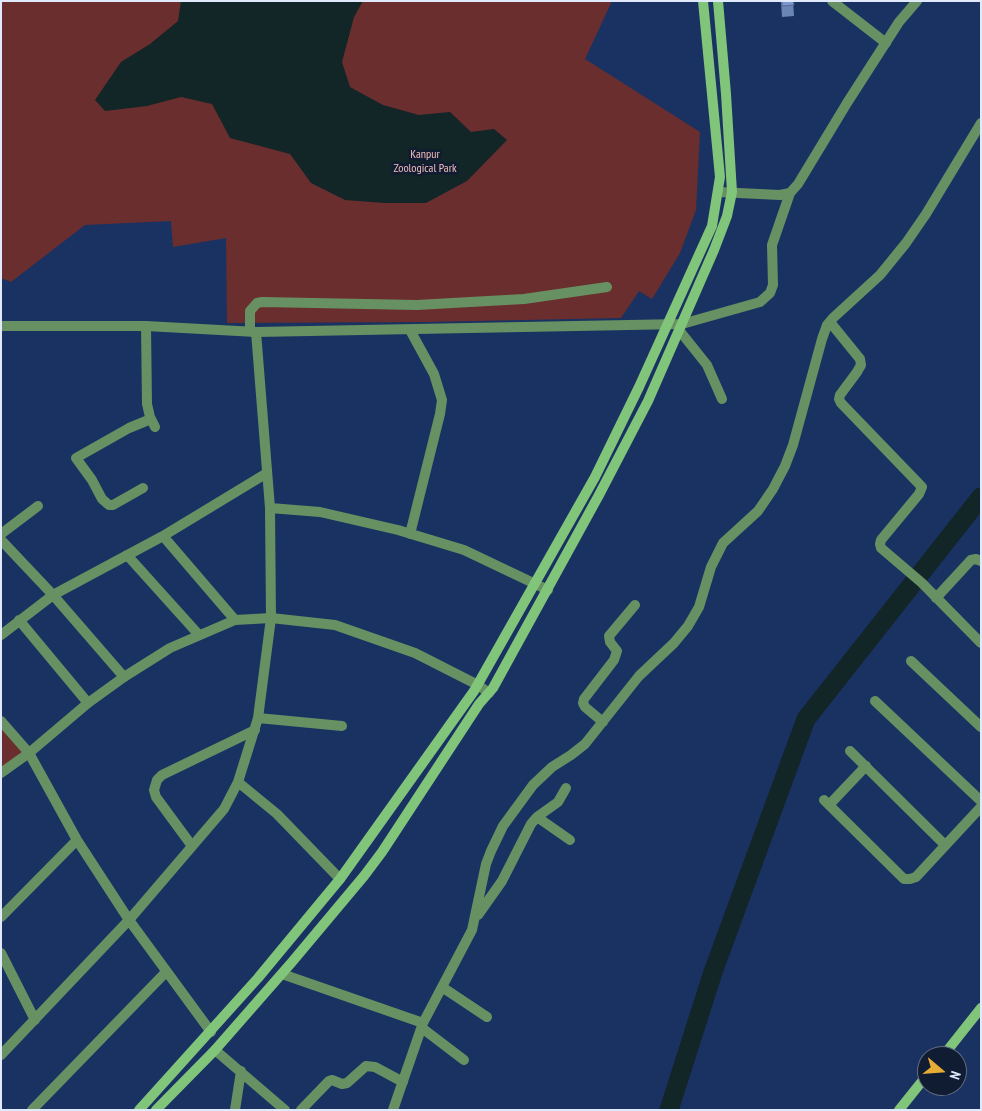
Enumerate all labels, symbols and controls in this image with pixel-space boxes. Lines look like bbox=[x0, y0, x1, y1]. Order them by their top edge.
park label: Kanpur Zoological Park bbox=[393, 148, 457, 176]
north arrow bbox=[917, 1046, 967, 1096]
text: N bbox=[946, 1069, 965, 1082]

